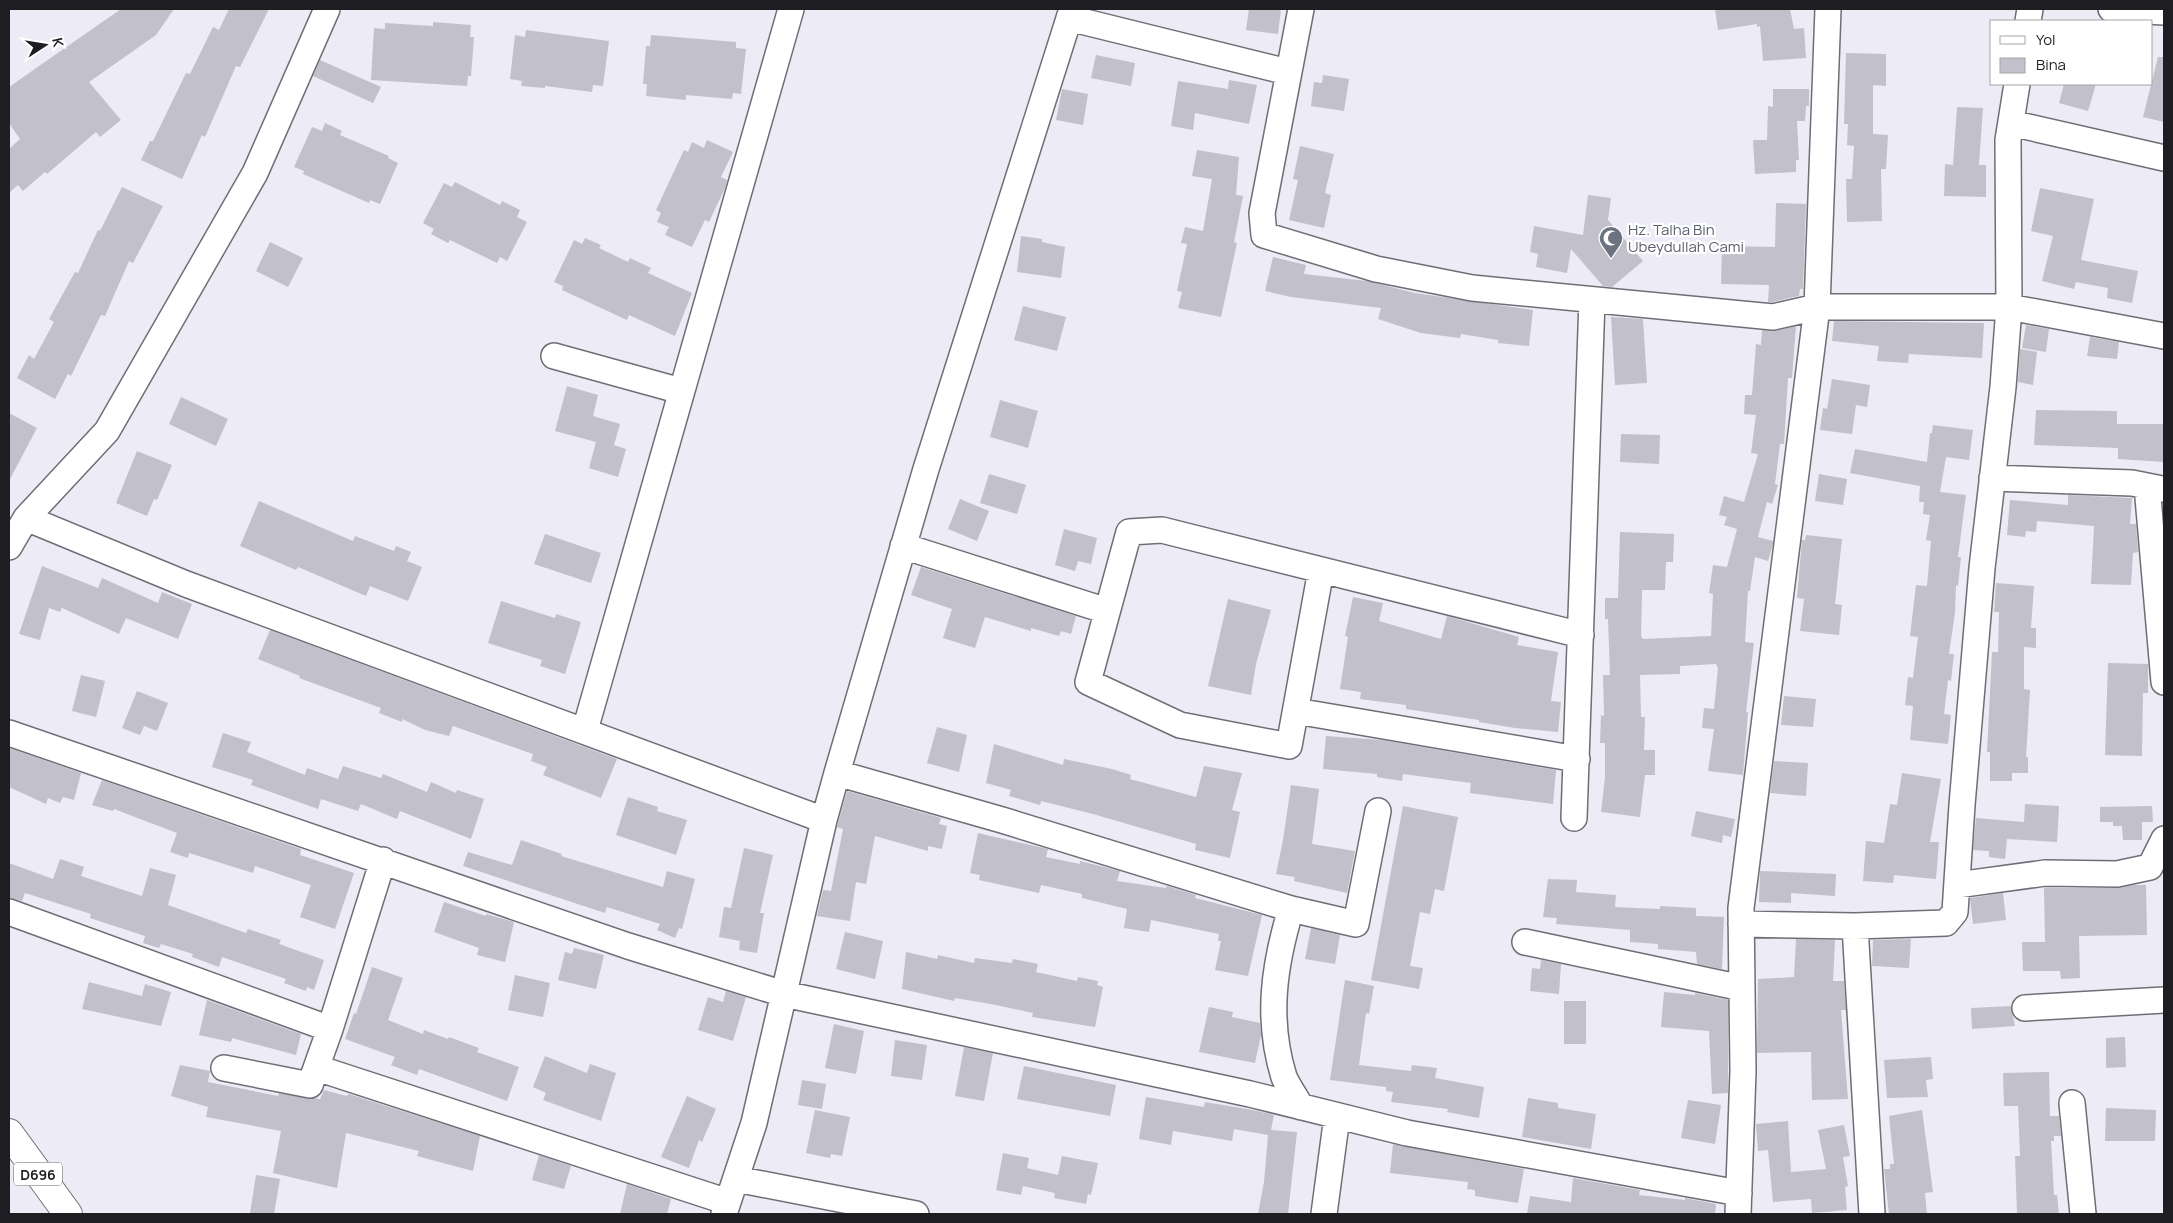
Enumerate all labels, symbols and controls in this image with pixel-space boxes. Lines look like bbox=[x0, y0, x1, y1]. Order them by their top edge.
north arrow bbox=[20, 20, 70, 70]
legend bbox=[1990, 20, 2153, 85]
text: Yol bbox=[2036, 29, 2056, 50]
text: K bbox=[48, 36, 69, 50]
text: Bina bbox=[2036, 54, 2066, 75]
place label: Hz. Talha Bin Ubeydullah Cami bbox=[1628, 219, 1744, 257]
mosque icon: Hz. Talha Bin Ubeydullah Cami bbox=[1598, 225, 1624, 259]
road number: D696 bbox=[14, 1162, 62, 1186]

